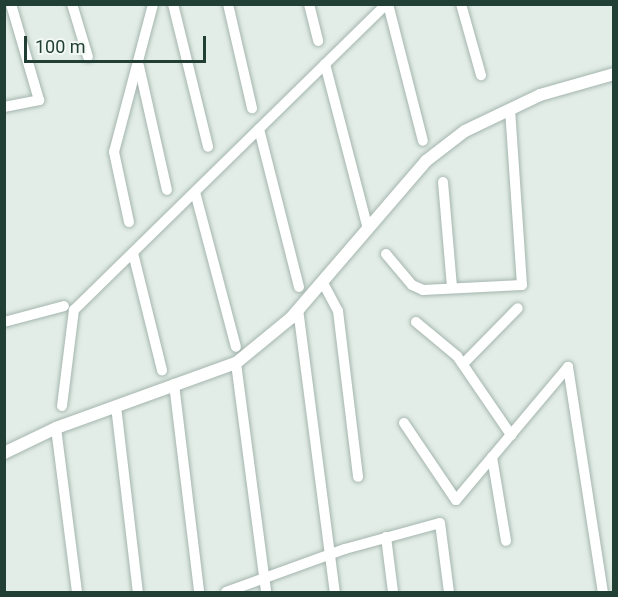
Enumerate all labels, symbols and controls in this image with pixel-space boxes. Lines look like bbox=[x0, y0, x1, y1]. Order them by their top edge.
scale bar bbox=[27, 24, 208, 62]
text: 100 m bbox=[35, 36, 86, 57]

